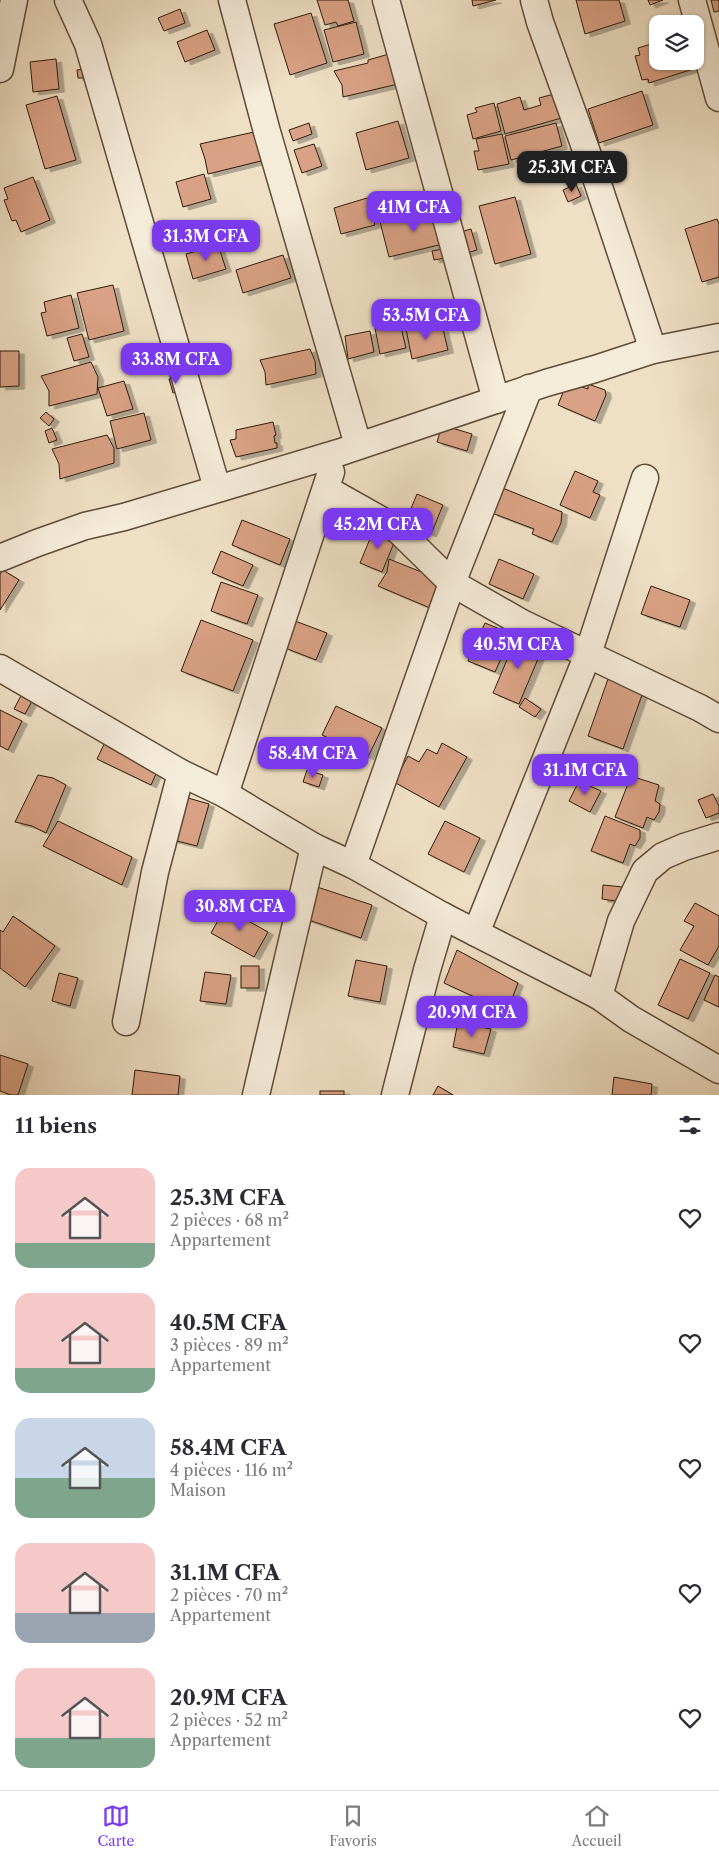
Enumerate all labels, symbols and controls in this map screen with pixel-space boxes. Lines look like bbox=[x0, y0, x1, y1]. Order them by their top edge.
map controls bbox=[649, 15, 704, 70]
button: layers bbox=[649, 15, 704, 70]
pin: 25.3M CFA bbox=[515, 150, 629, 193]
text: 25.3M CFA bbox=[528, 157, 616, 177]
pin: 41M CFA bbox=[368, 190, 460, 233]
text: 41M CFA bbox=[378, 197, 450, 217]
pin: 31.3M CFA bbox=[149, 220, 263, 262]
text: 31.3M CFA bbox=[163, 226, 249, 246]
pin: 53.5M CFA bbox=[369, 298, 483, 341]
text: 53.5M CFA bbox=[382, 305, 470, 325]
pin: 33.8M CFA bbox=[119, 342, 233, 385]
text: 33.8M CFA bbox=[132, 349, 220, 369]
pin: 45.2M CFA bbox=[321, 508, 435, 550]
text: 45.2M CFA bbox=[334, 514, 422, 534]
pin: 40.5M CFA bbox=[461, 628, 575, 670]
text: 40.5M CFA bbox=[474, 634, 562, 654]
pin: 58.4M CFA bbox=[256, 736, 370, 779]
text: 58.4M CFA bbox=[269, 743, 357, 763]
pin: 31.1M CFA bbox=[528, 754, 642, 796]
text: 31.1M CFA bbox=[543, 760, 627, 780]
pin: 30.8M CFA bbox=[183, 890, 297, 932]
text: 30.8M CFA bbox=[195, 896, 285, 916]
pin: 20.9M CFA bbox=[415, 996, 529, 1038]
text: 20.9M CFA bbox=[427, 1002, 517, 1022]
icon: filters bbox=[676, 1111, 704, 1139]
text: 11 biens bbox=[15, 1113, 97, 1138]
text: 25.3M CFA bbox=[170, 1185, 285, 1210]
icon: home bbox=[55, 1188, 115, 1248]
icon: heart bbox=[676, 1204, 704, 1232]
text: 2 pièces · 68 m² bbox=[170, 1210, 289, 1230]
text: Appartement bbox=[170, 1230, 271, 1250]
text: 40.5M CFA bbox=[170, 1310, 287, 1335]
icon: home bbox=[55, 1313, 115, 1373]
icon: heart bbox=[676, 1329, 704, 1357]
text: 3 pièces · 89 m² bbox=[170, 1335, 289, 1355]
text: Appartement bbox=[170, 1355, 271, 1375]
text: 58.4M CFA bbox=[170, 1435, 286, 1460]
icon: home bbox=[55, 1438, 115, 1498]
icon: heart bbox=[676, 1454, 704, 1482]
text: 4 pièces · 116 m² bbox=[170, 1460, 293, 1480]
text: Maison bbox=[170, 1480, 226, 1500]
text: 31.1M CFA bbox=[170, 1560, 280, 1585]
icon: home bbox=[55, 1563, 115, 1623]
icon: heart bbox=[676, 1579, 704, 1607]
text: 2 pièces · 70 m² bbox=[170, 1585, 288, 1605]
text: Appartement bbox=[170, 1605, 271, 1625]
text: 20.9M CFA bbox=[170, 1685, 287, 1710]
icon: home bbox=[55, 1688, 115, 1748]
icon: heart bbox=[676, 1704, 704, 1732]
text: 2 pièces · 52 m² bbox=[170, 1710, 288, 1730]
text: Appartement bbox=[170, 1730, 271, 1750]
tab: Carte bbox=[97, 1802, 134, 1850]
tab: Favoris bbox=[329, 1802, 377, 1850]
tab: Accueil bbox=[572, 1802, 622, 1850]

